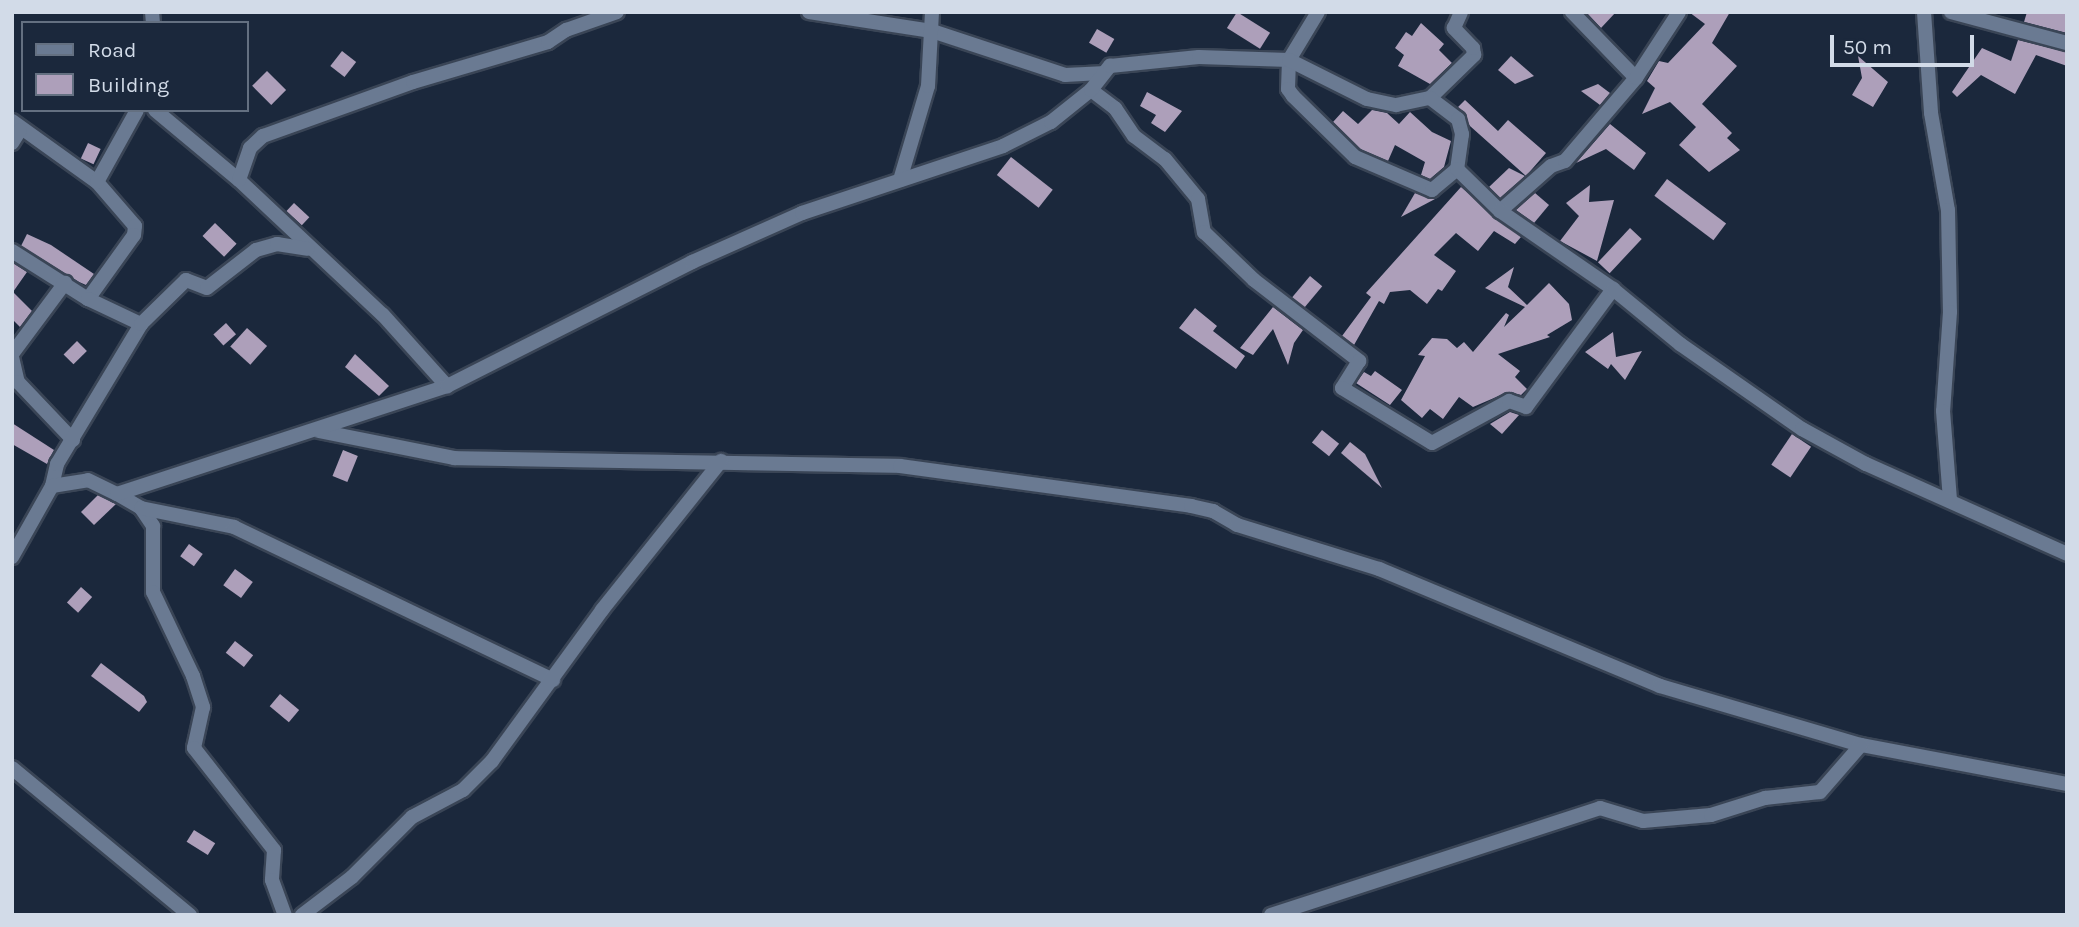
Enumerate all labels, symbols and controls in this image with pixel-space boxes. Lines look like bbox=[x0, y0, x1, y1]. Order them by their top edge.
legend bbox=[21, 21, 248, 112]
scale bar bbox=[1834, 21, 1978, 65]
text: 50 m bbox=[1843, 35, 1892, 59]
text: Road bbox=[88, 38, 136, 62]
text: Building bbox=[88, 73, 169, 97]

